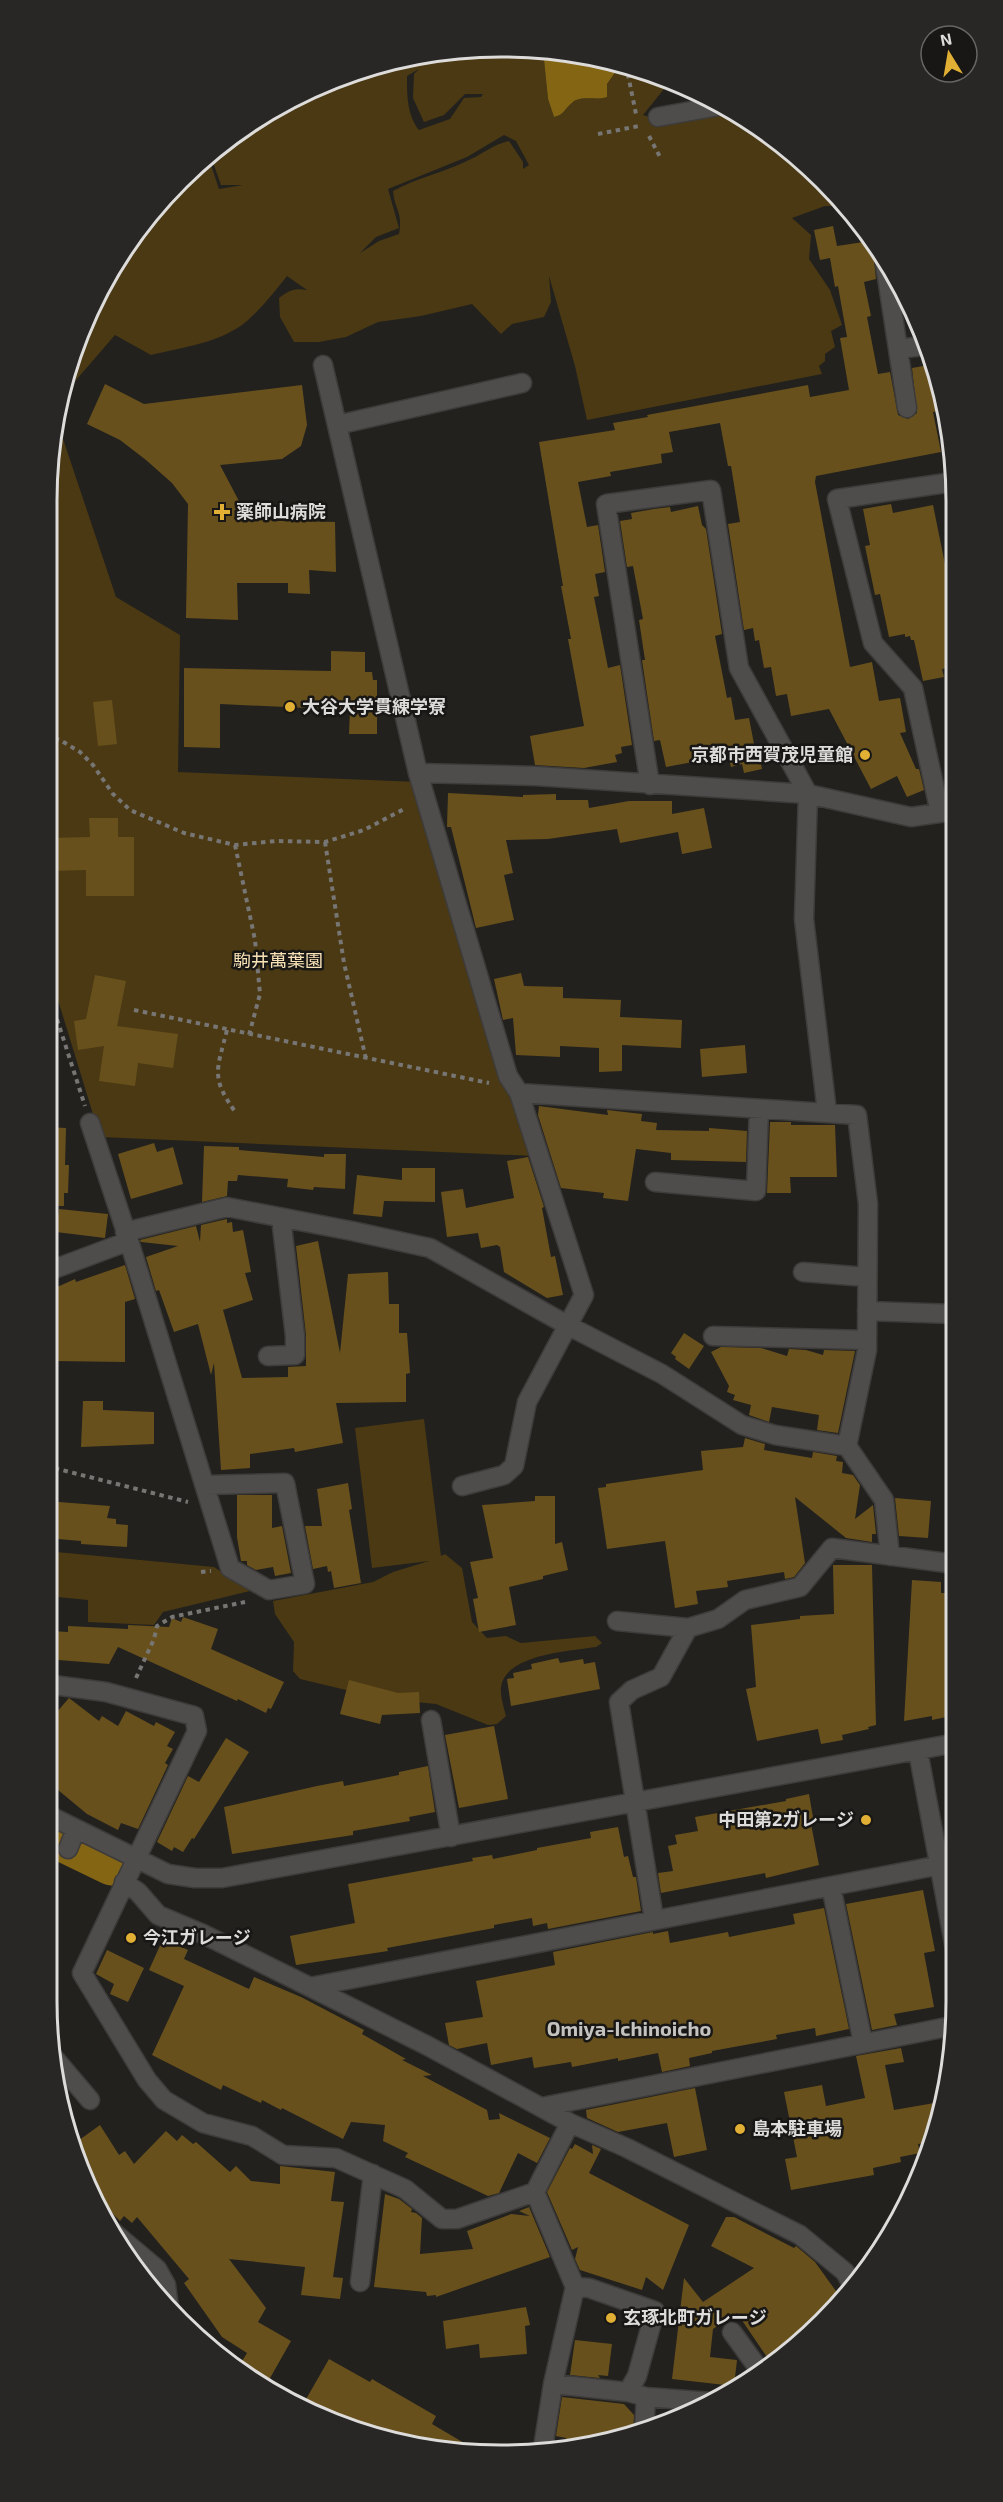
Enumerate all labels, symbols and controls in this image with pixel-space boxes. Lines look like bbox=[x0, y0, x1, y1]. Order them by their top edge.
north arrow bbox=[919, 24, 979, 84]
text: N bbox=[939, 28, 954, 49]
place label: 薬師山病院 bbox=[236, 500, 326, 522]
marker: 薬師山病院 bbox=[213, 503, 231, 521]
place label: 大谷大学貫練学寮 bbox=[302, 695, 446, 717]
marker: 大谷大学貫練学寮 bbox=[283, 700, 297, 714]
place label: 京都市西賀茂児童館 bbox=[691, 743, 853, 765]
marker: 京都市西賀茂児童館 bbox=[858, 748, 872, 762]
park label: 駒井萬葉園 bbox=[233, 949, 323, 971]
place label: 中田第2ガレージ bbox=[718, 1808, 854, 1830]
marker: 中田第2ガレージ bbox=[859, 1813, 873, 1827]
place label: 今江ガレージ bbox=[143, 1926, 251, 1948]
marker: 今江ガレージ bbox=[124, 1931, 138, 1945]
district label: Omiya-Ichinoicho bbox=[547, 2016, 711, 2041]
place label: 島本駐車場 bbox=[752, 2117, 842, 2139]
marker: 島本駐車場 bbox=[733, 2122, 747, 2136]
place label: 玄琢北町ガレージ bbox=[623, 2306, 767, 2328]
marker: 玄琢北町ガレージ bbox=[604, 2311, 618, 2325]

